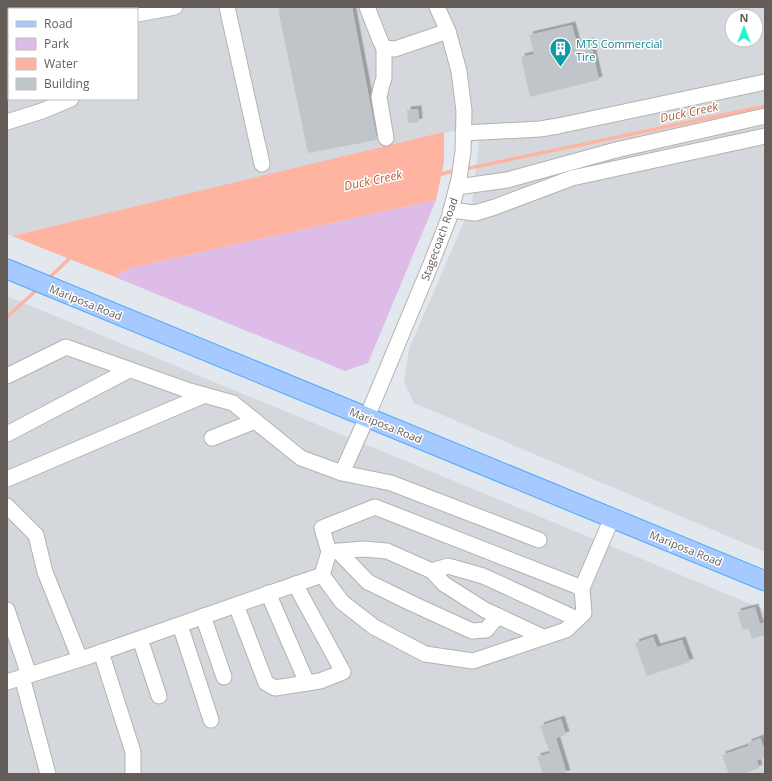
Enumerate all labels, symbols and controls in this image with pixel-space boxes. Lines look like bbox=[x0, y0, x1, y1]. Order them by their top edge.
legend bbox=[8, 8, 138, 100]
north arrow bbox=[724, 8, 764, 48]
text: N bbox=[740, 10, 748, 25]
text: Road bbox=[44, 15, 73, 32]
text: Park bbox=[44, 35, 70, 52]
building icon: MTS Commercial Tire bbox=[547, 36, 573, 69]
place label: MTS Commercial Tire bbox=[576, 36, 662, 64]
text: Water bbox=[44, 55, 78, 72]
text: Building bbox=[44, 75, 90, 92]
water label: Duck Creek bbox=[658, 97, 721, 126]
water label: Duck Creek bbox=[342, 165, 405, 194]
street label: Stagecoach Road bbox=[417, 195, 461, 283]
street label: Mariposa Road bbox=[47, 281, 125, 323]
street label: Mariposa Road bbox=[347, 404, 425, 446]
street label: Mariposa Road bbox=[647, 527, 725, 569]

